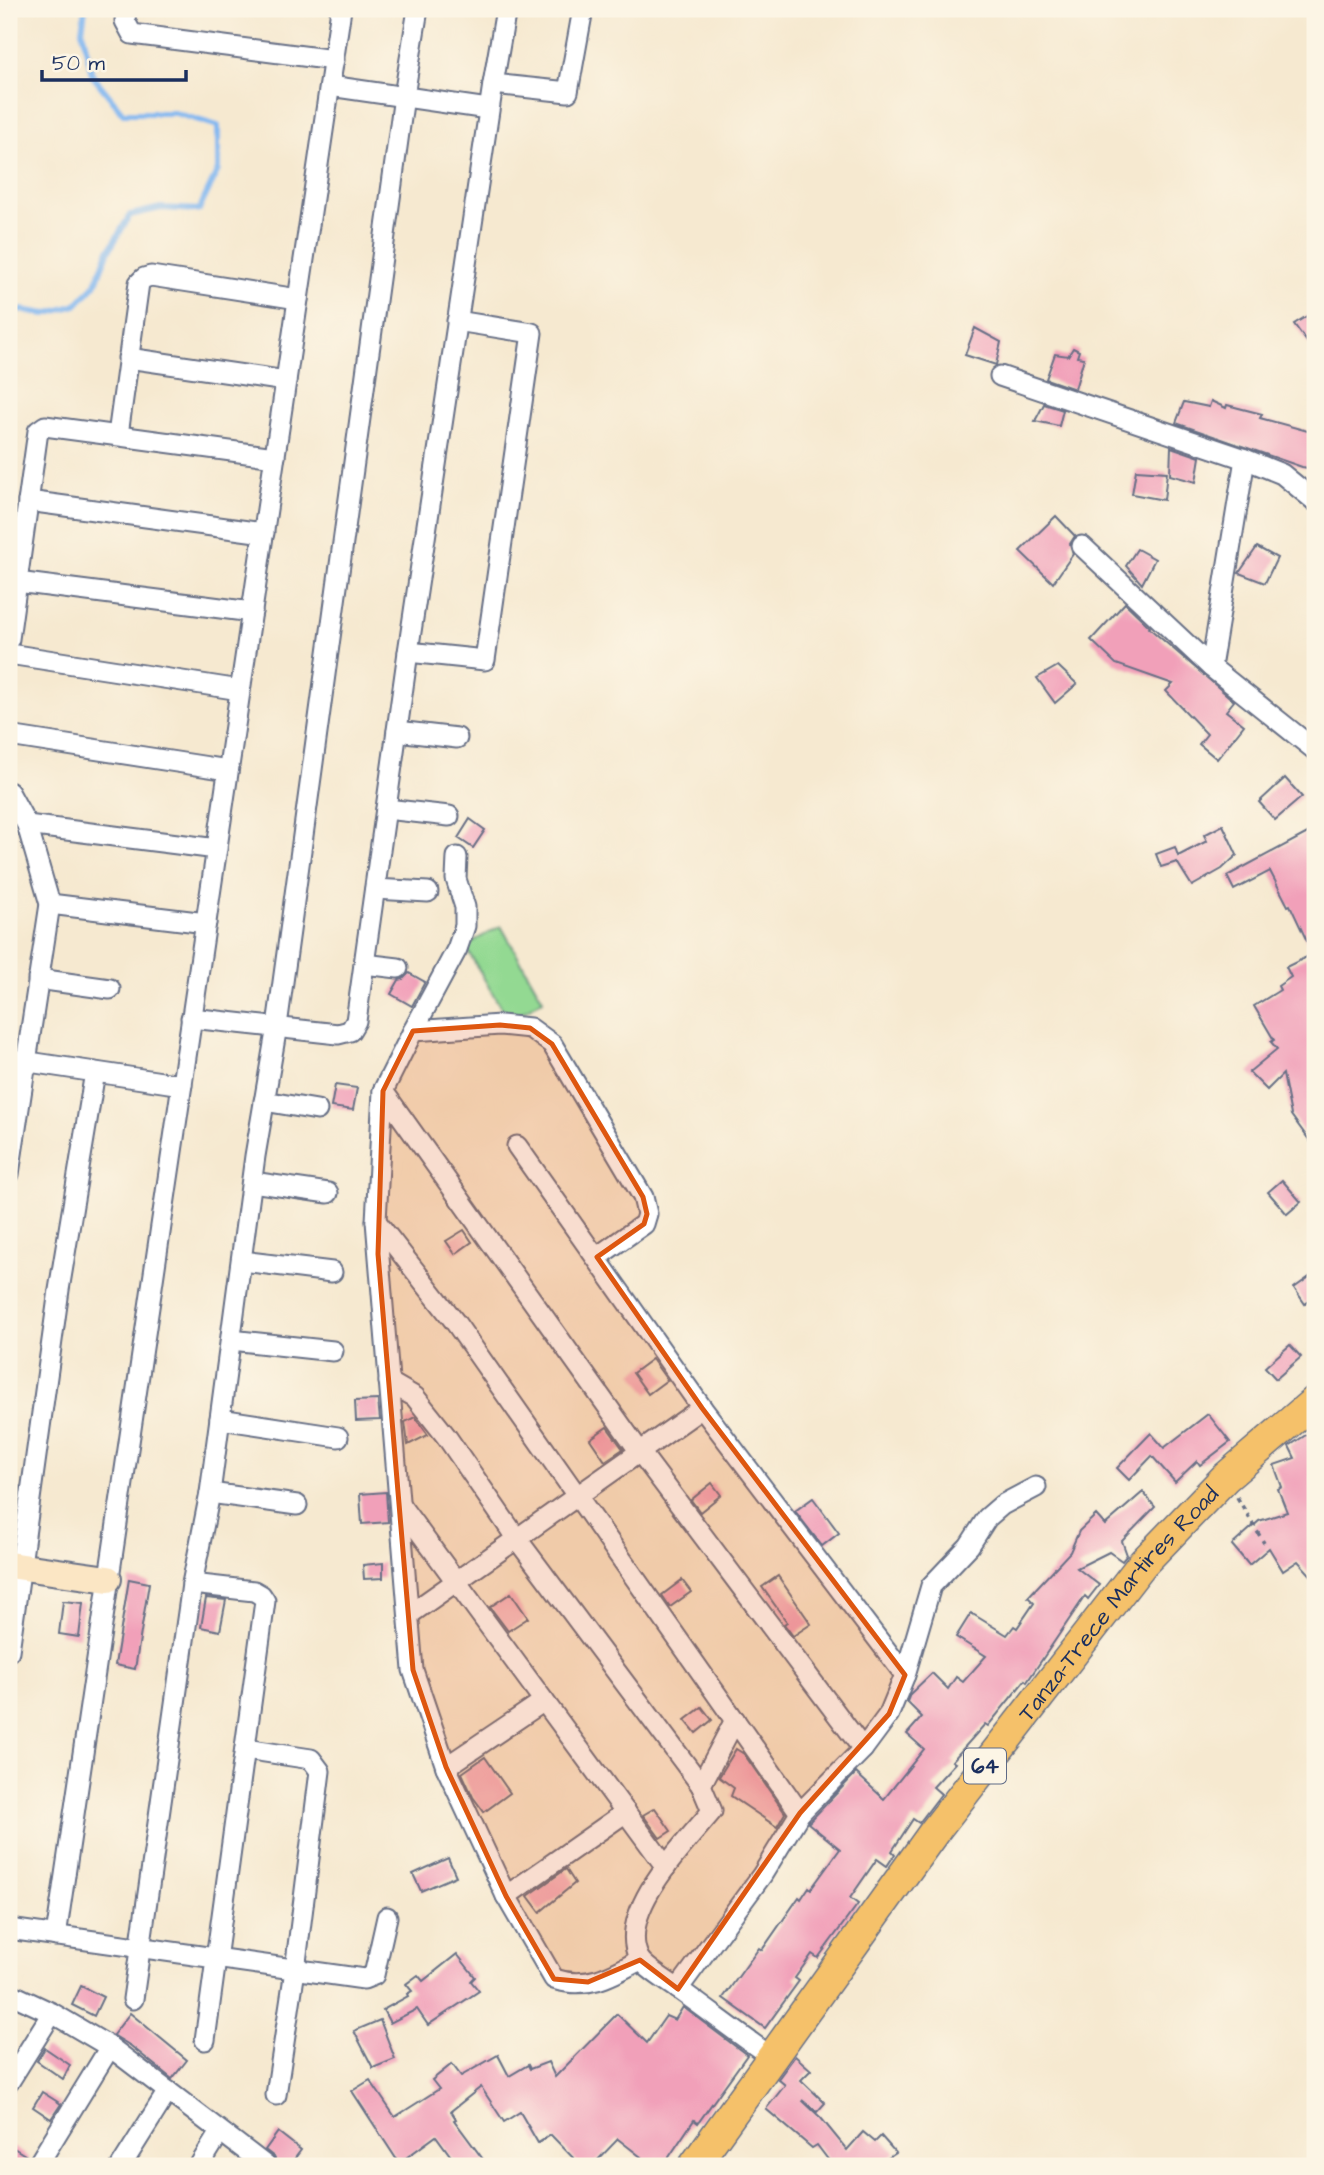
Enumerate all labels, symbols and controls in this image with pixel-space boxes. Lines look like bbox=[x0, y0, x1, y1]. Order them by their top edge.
scale bar bbox=[42, 38, 186, 82]
text: 50 m bbox=[52, 49, 106, 78]
street label: Tanza-Trece Martires Road bbox=[1011, 1479, 1226, 1728]
road number: 64 bbox=[964, 1748, 1006, 1784]

